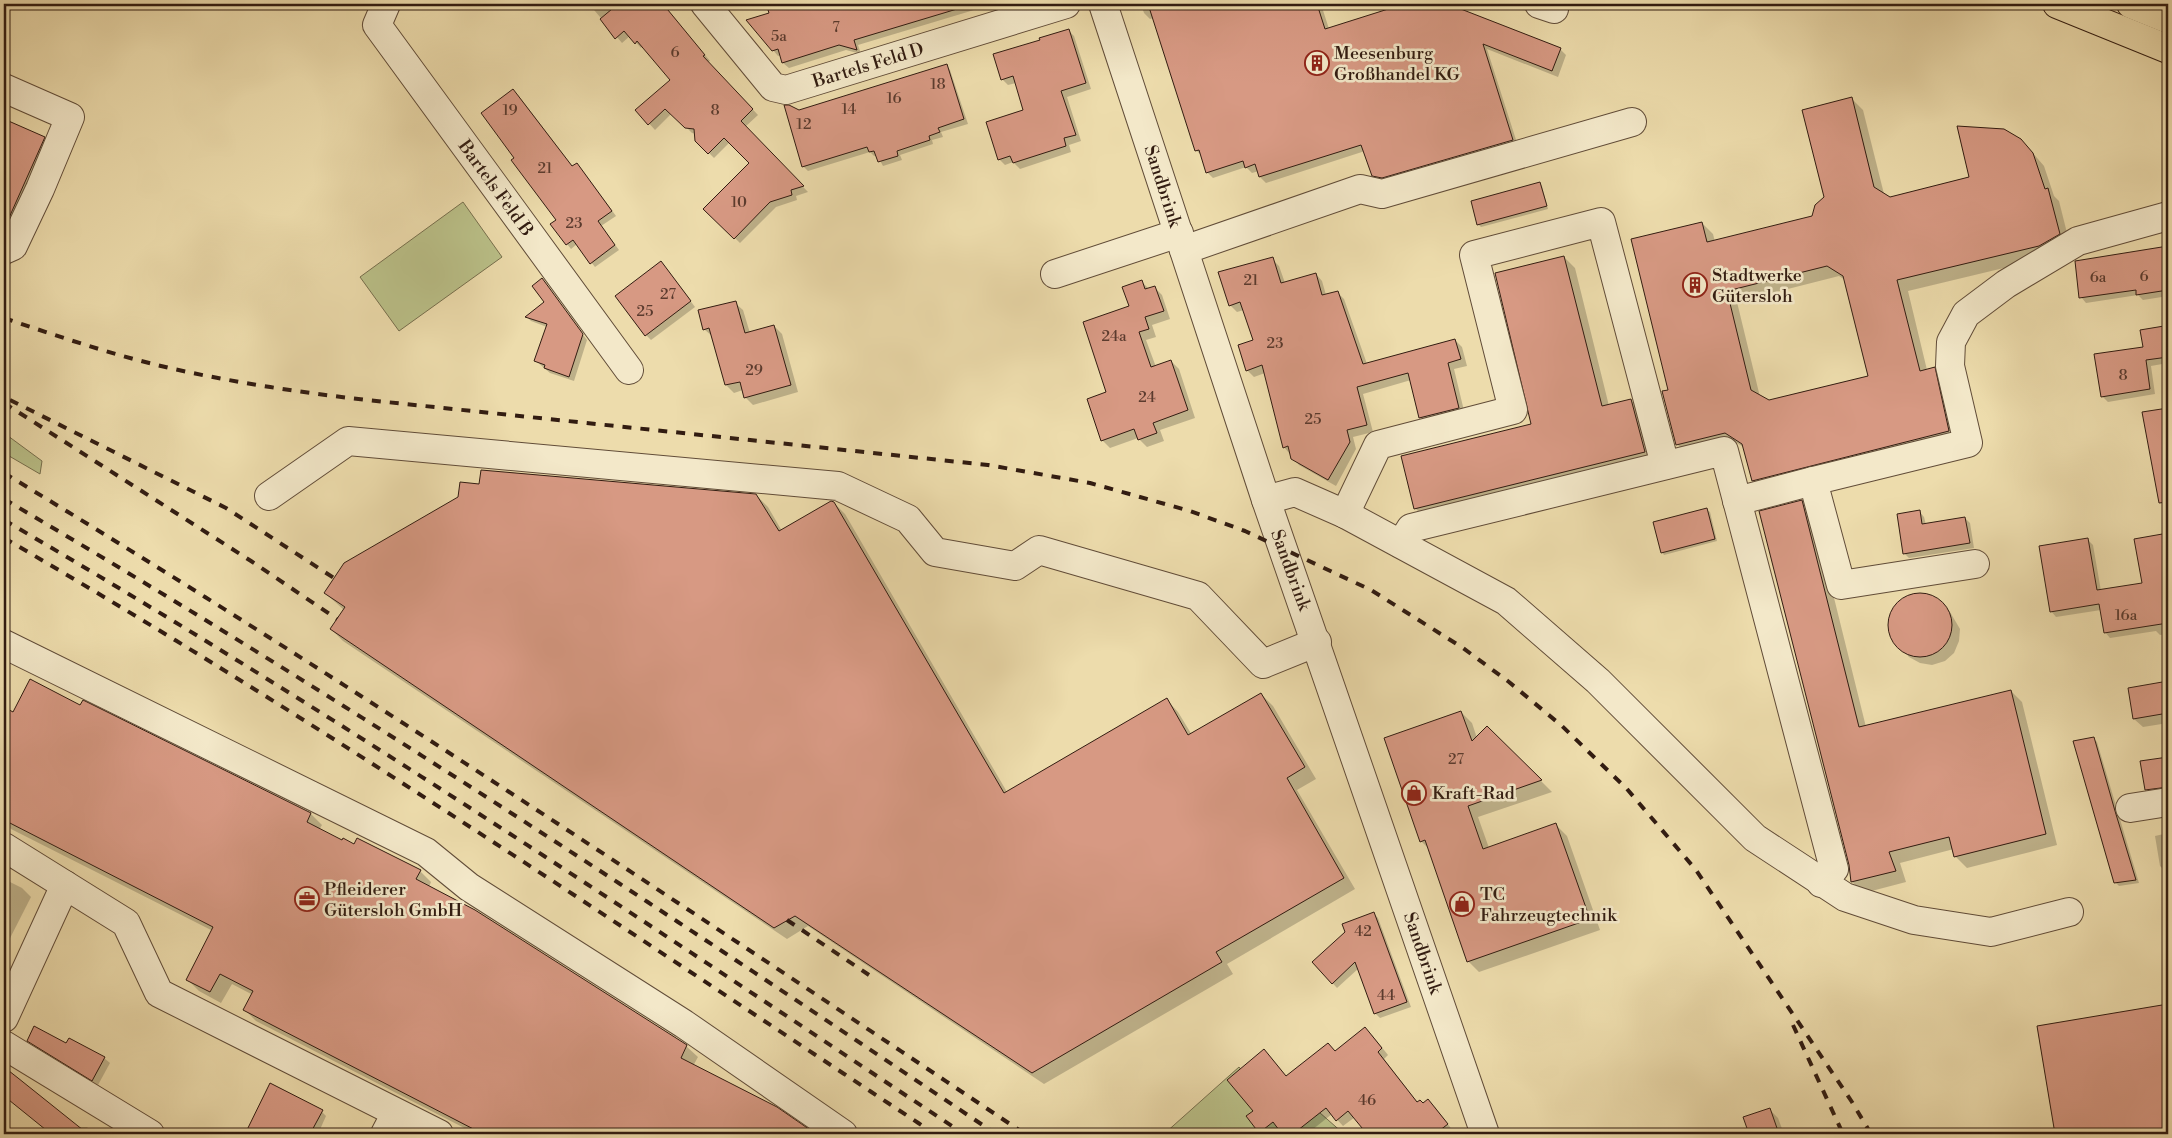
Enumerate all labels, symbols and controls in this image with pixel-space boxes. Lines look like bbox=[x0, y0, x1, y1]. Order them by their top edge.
house number: 7 bbox=[832, 18, 840, 37]
house number: 5a bbox=[771, 27, 787, 46]
street label: Bartels Feld D bbox=[809, 38, 927, 94]
place label: Meesenburg Großhandel KG bbox=[1334, 42, 1460, 86]
house number: 6 bbox=[670, 43, 680, 62]
building icon: Meesenburg Großhandel KG bbox=[1304, 50, 1330, 76]
house number: 18 bbox=[930, 75, 946, 94]
house number: 16 bbox=[886, 89, 902, 108]
house number: 14 bbox=[842, 100, 856, 119]
house number: 19 bbox=[502, 101, 518, 120]
house number: 8 bbox=[710, 101, 720, 120]
house number: 12 bbox=[796, 115, 812, 134]
street label: Bartels Feld B bbox=[452, 135, 538, 241]
street label: Sandbrink bbox=[1138, 142, 1187, 232]
house number: 21 bbox=[537, 159, 553, 178]
house number: 10 bbox=[731, 193, 747, 212]
house number: 23 bbox=[566, 214, 582, 233]
place label: Stadtwerke Gütersloh bbox=[1712, 264, 1802, 308]
house number: 6 bbox=[2139, 267, 2149, 286]
house number: 6a bbox=[2090, 268, 2107, 287]
house number: 21 bbox=[1243, 271, 1259, 290]
building icon: Stadtwerke Gütersloh bbox=[1682, 272, 1708, 298]
house number: 27 bbox=[660, 285, 676, 304]
house number: 25 bbox=[637, 302, 653, 321]
house number: 24a bbox=[1101, 327, 1127, 346]
house number: 23 bbox=[1267, 334, 1283, 353]
house number: 29 bbox=[745, 361, 763, 380]
house number: 8 bbox=[2118, 366, 2128, 385]
house number: 24 bbox=[1138, 388, 1156, 407]
house number: 25 bbox=[1305, 410, 1321, 429]
street label: Sandbrink bbox=[1265, 526, 1316, 615]
house number: 16a bbox=[2115, 606, 2138, 625]
house number: 27 bbox=[1448, 750, 1464, 769]
shop icon: Kraft-Rad bbox=[1401, 780, 1427, 806]
place label: Kraft-Rad bbox=[1432, 782, 1516, 805]
place label: Pfleiderer Gütersloh GmbH bbox=[324, 878, 463, 922]
place label: TC Fahrzeugtechnik bbox=[1480, 883, 1618, 927]
office icon: Pfleiderer Gütersloh GmbH bbox=[294, 886, 320, 912]
shop icon: TC Fahrzeugtechnik bbox=[1449, 891, 1475, 917]
street label: Sandbrink bbox=[1398, 909, 1448, 999]
house number: 42 bbox=[1354, 922, 1372, 941]
house number: 44 bbox=[1377, 986, 1395, 1005]
house number: 46 bbox=[1358, 1091, 1376, 1110]

